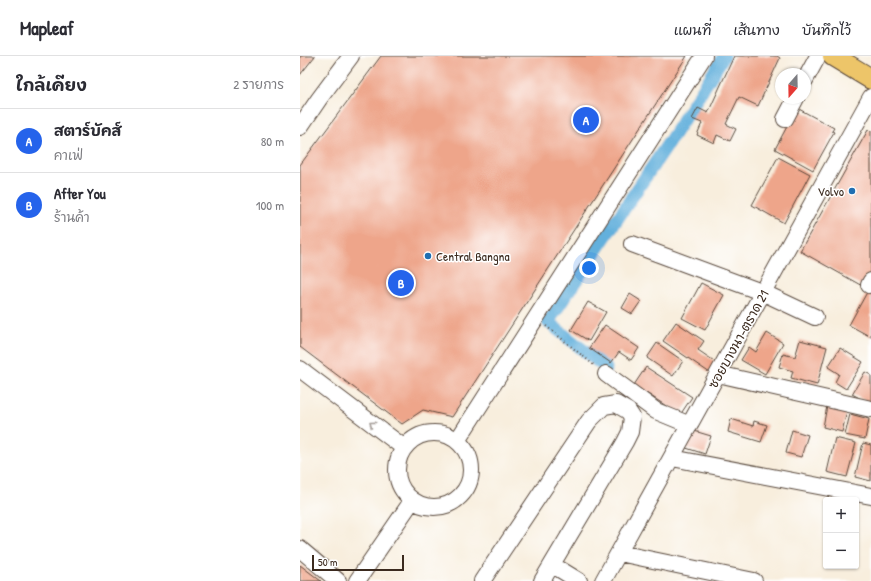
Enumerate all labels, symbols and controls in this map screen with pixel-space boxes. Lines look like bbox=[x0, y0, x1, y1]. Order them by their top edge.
text: Mapleaf bbox=[20, 15, 74, 41]
text: แผนที่ bbox=[674, 20, 711, 39]
text: เส้นทาง bbox=[733, 20, 780, 39]
text: บันทึกไว้ bbox=[802, 20, 851, 39]
north arrow bbox=[775, 68, 811, 104]
text: ใกล้เคียง bbox=[16, 73, 87, 96]
text: 2 รายการ bbox=[233, 75, 284, 93]
pin: A bbox=[573, 105, 599, 135]
text: สตาร์บัคส์ bbox=[54, 120, 121, 141]
text: A bbox=[26, 132, 32, 150]
text: 80 m bbox=[261, 132, 284, 150]
text: คาเฟ่ bbox=[54, 146, 83, 164]
place label: Volvo bbox=[818, 182, 844, 200]
text: After You bbox=[54, 183, 106, 204]
marker: Volvo bbox=[847, 186, 857, 196]
text: B bbox=[26, 196, 32, 214]
text: 100 m bbox=[256, 196, 284, 214]
text: ร้านค้า bbox=[54, 208, 90, 226]
place label: Central Bangna bbox=[436, 247, 510, 265]
marker: Central Bangna bbox=[423, 251, 433, 261]
your location bbox=[579, 258, 599, 278]
pin: B bbox=[388, 268, 414, 298]
street label: ซอยบางนา-ตราด 21 bbox=[704, 286, 773, 391]
one-way arrow bbox=[370, 421, 377, 428]
map controls bbox=[823, 497, 859, 569]
button: + bbox=[823, 497, 859, 533]
button: − bbox=[823, 533, 859, 569]
scale bar bbox=[312, 553, 404, 572]
text: 50 m bbox=[318, 555, 338, 569]

